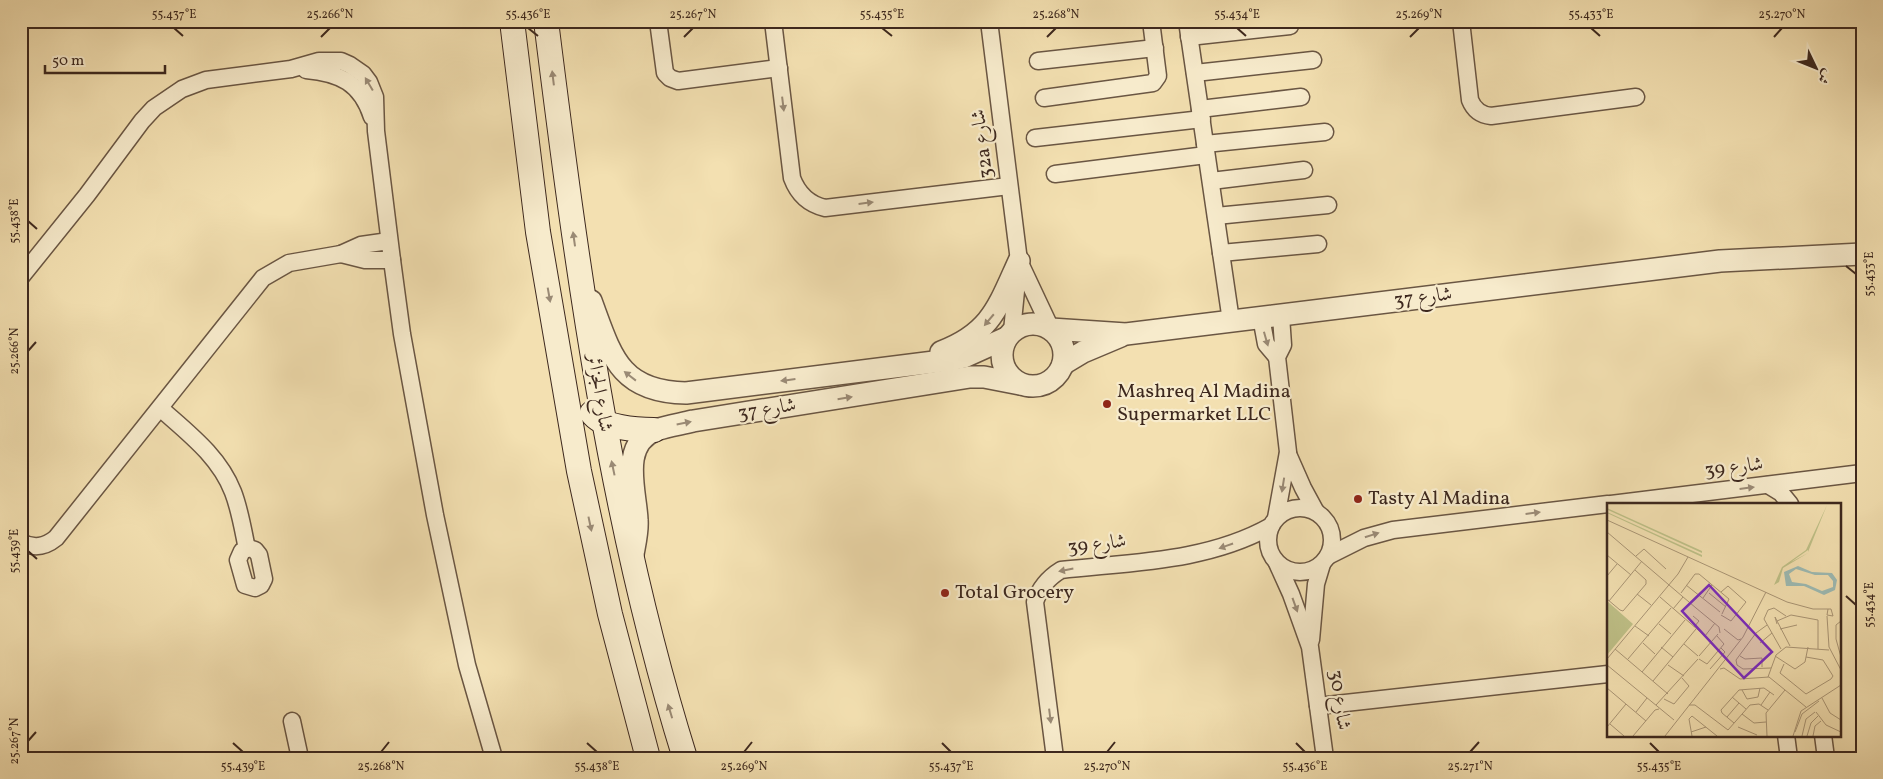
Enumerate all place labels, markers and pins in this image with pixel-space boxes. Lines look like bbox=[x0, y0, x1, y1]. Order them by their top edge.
place label: Mashreq Al Madina Supermarket LLC bbox=[1117, 378, 1291, 429]
marker: Mashreq Al Madina Supermarket LLC bbox=[1101, 398, 1113, 410]
place label: Tasty Al Madina bbox=[1368, 485, 1510, 513]
marker: Tasty Al Madina bbox=[1352, 493, 1364, 505]
place label: Total Grocery bbox=[955, 579, 1074, 607]
marker: Total Grocery bbox=[939, 587, 951, 599]

